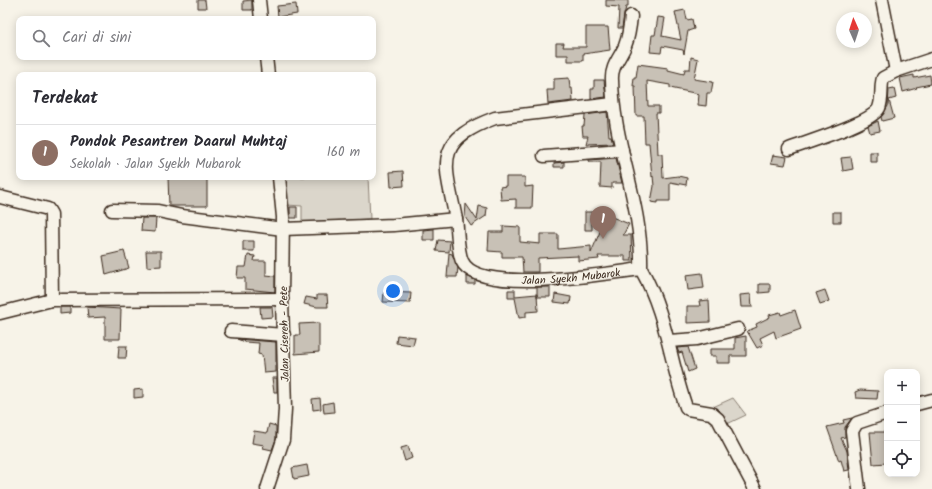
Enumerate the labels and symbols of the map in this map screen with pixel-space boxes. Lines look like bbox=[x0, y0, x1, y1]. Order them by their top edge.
north arrow bbox=[836, 12, 872, 48]
pin: 1 bbox=[590, 206, 616, 239]
street label: Jalan Syekh Mubarok bbox=[521, 264, 622, 290]
your location bbox=[383, 281, 403, 301]
street label: Jalan Cisereh - Pete bbox=[275, 286, 295, 382]

